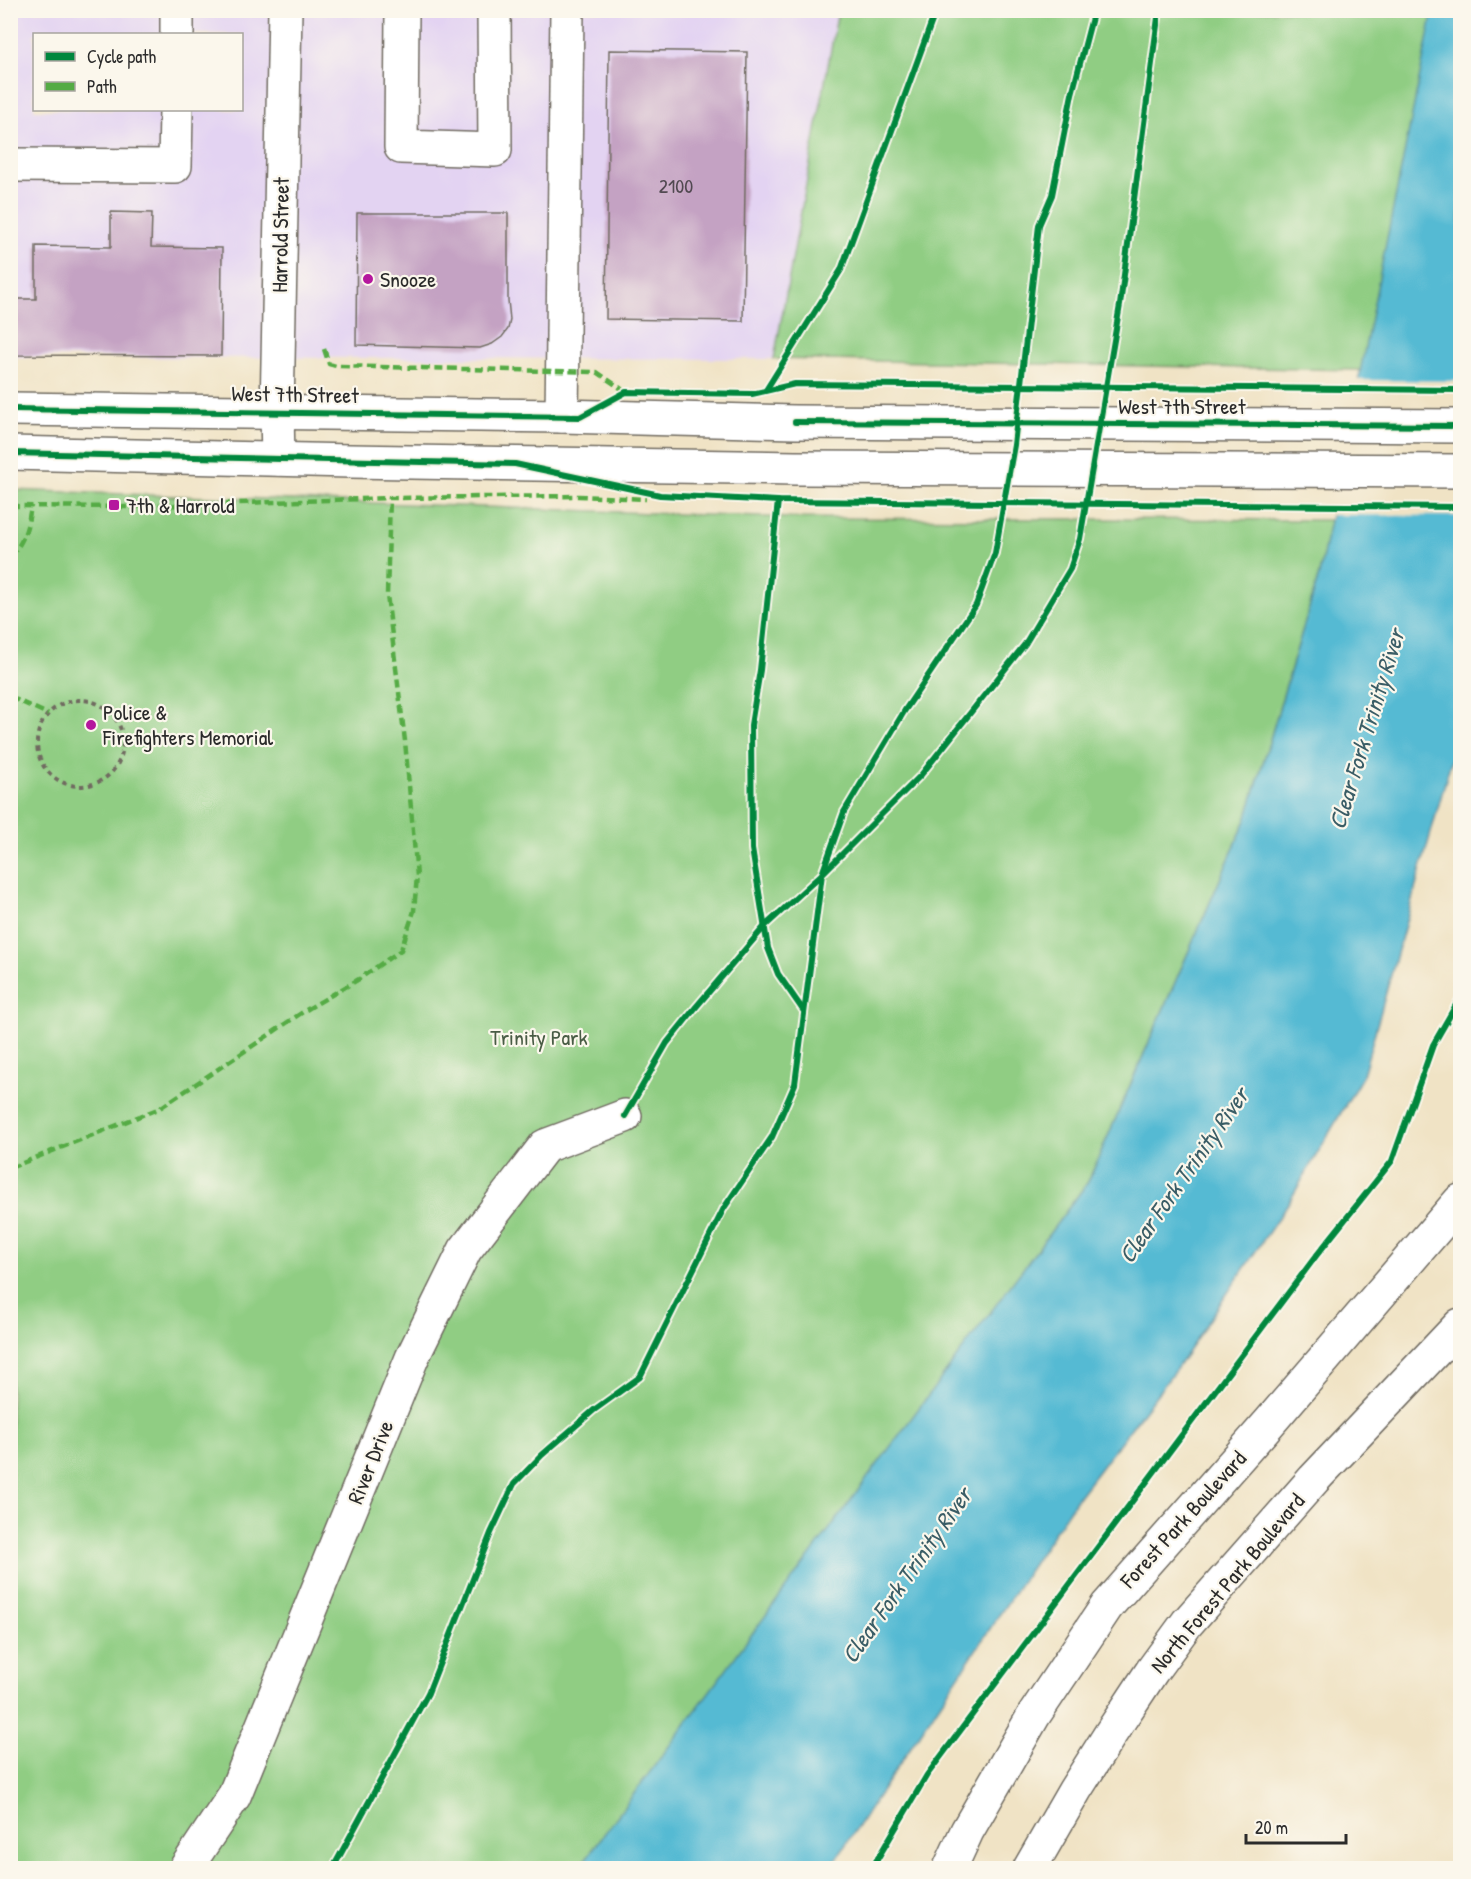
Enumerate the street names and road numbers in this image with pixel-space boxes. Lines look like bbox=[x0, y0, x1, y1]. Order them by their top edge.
street label: Harrold Street bbox=[264, 177, 296, 293]
street label: West 7th Street bbox=[231, 378, 359, 410]
street label: West 7th Street bbox=[1118, 391, 1246, 421]
street label: River Drive bbox=[340, 1416, 400, 1508]
street label: Forest Park Boulevard bbox=[1113, 1444, 1253, 1595]
street label: North Forest Park Boulevard bbox=[1143, 1486, 1311, 1679]

